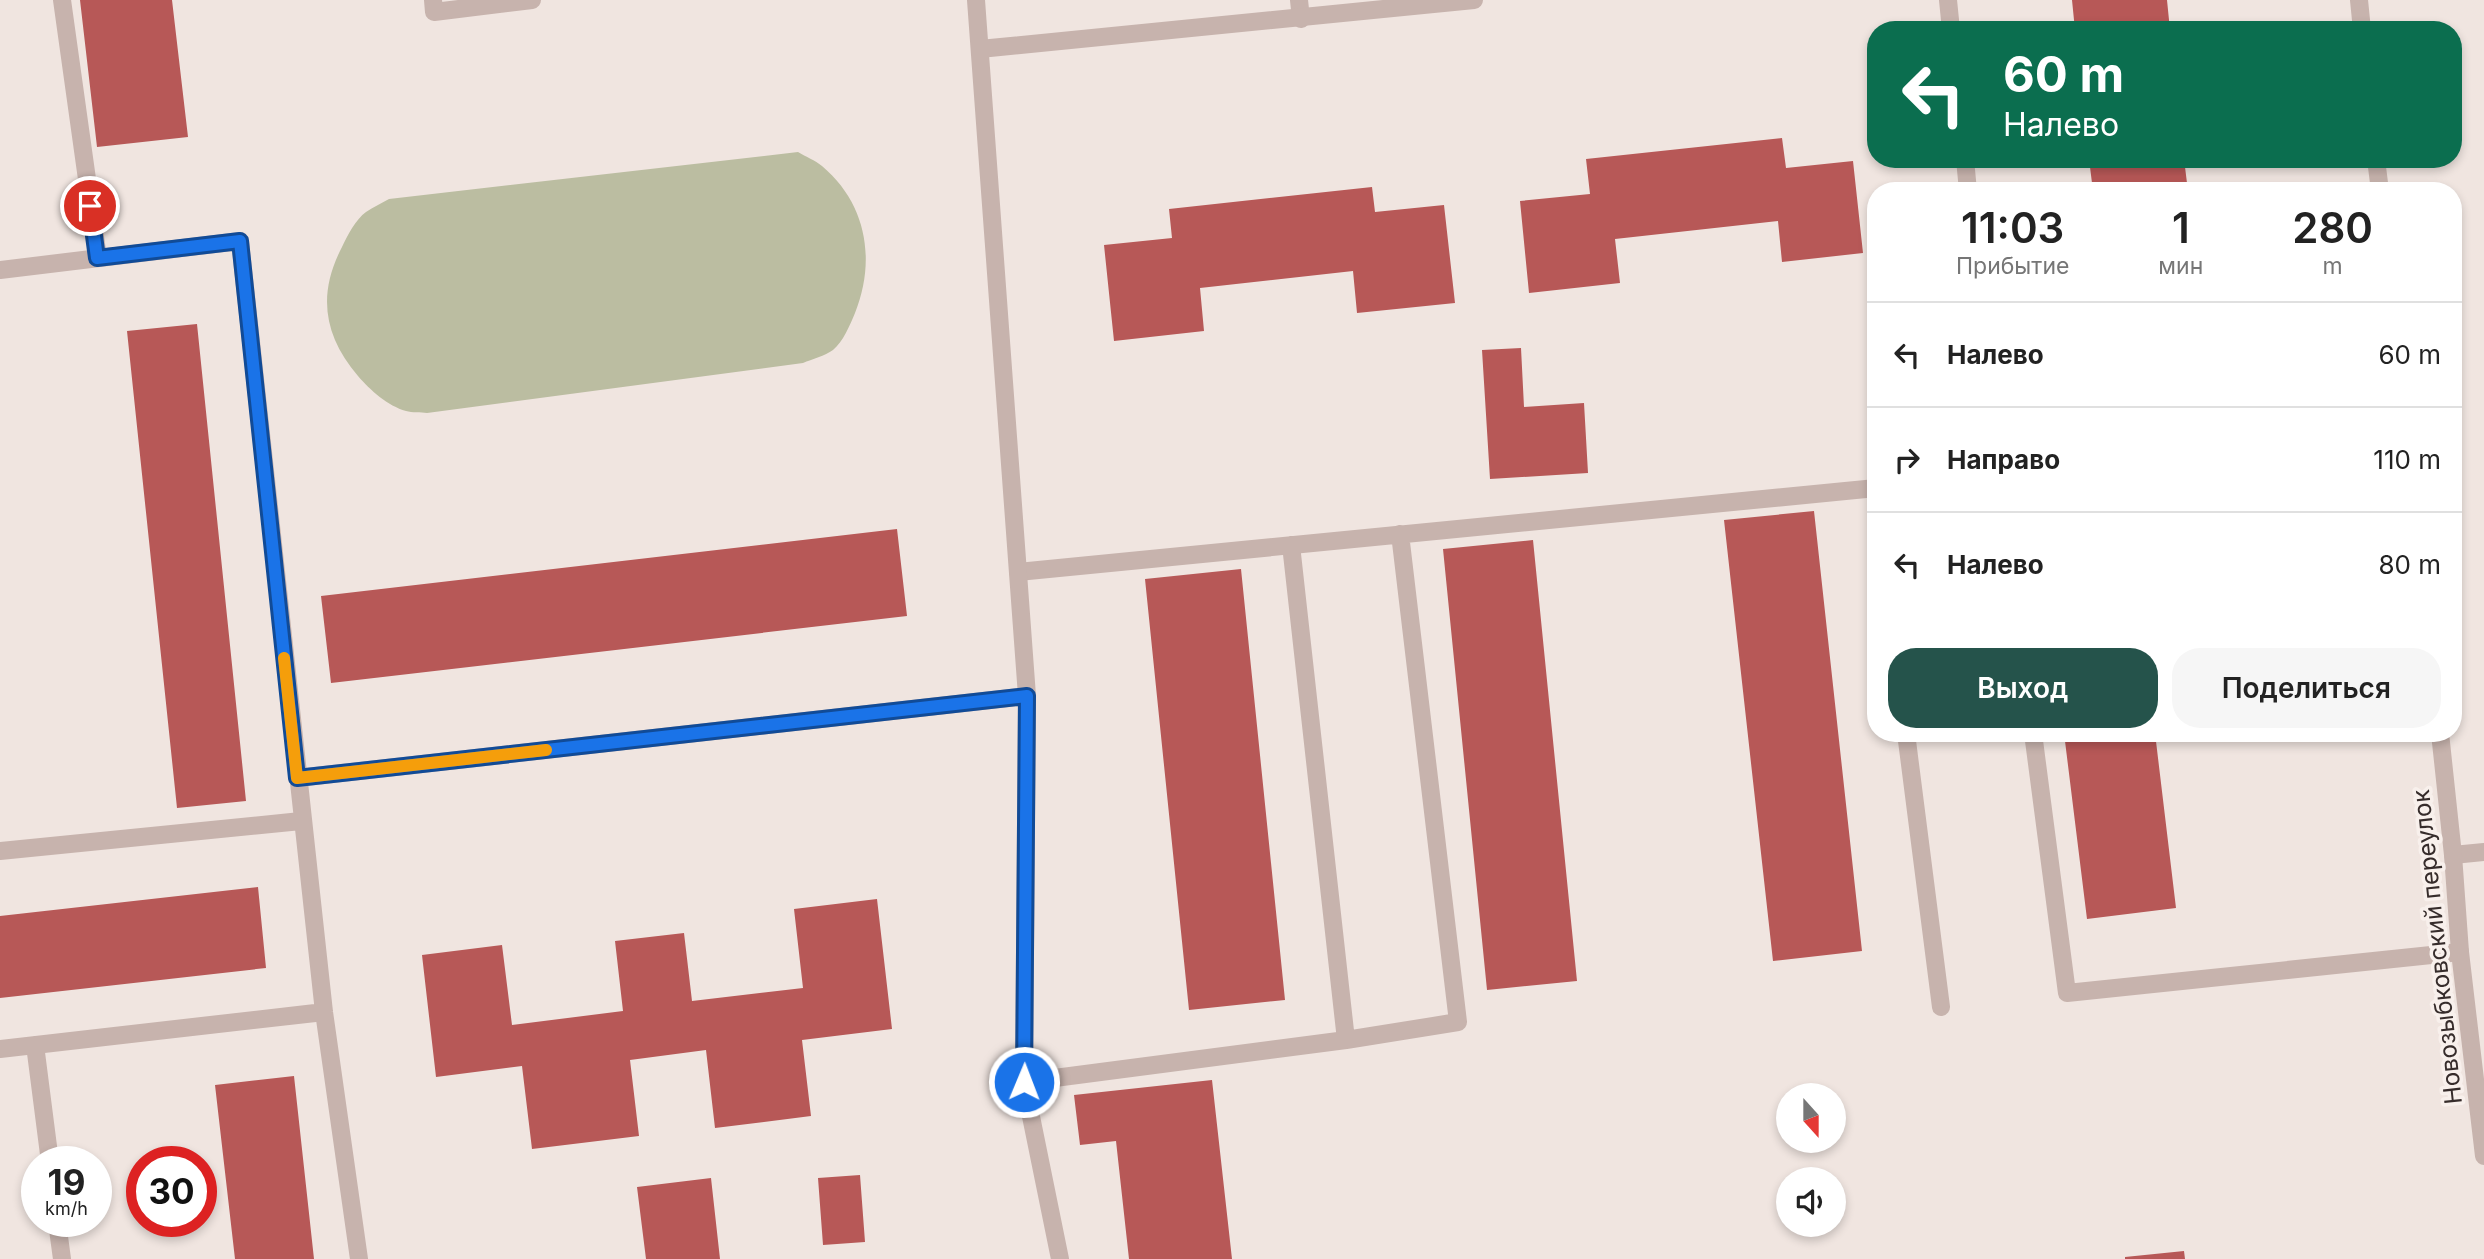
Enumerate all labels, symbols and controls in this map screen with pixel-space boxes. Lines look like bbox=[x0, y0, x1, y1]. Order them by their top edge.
text: 60 m bbox=[2003, 45, 2124, 104]
icon: left bbox=[1888, 49, 1979, 140]
text: Налево bbox=[2003, 105, 2119, 144]
pin bbox=[60, 176, 120, 236]
icon: arrive bbox=[71, 187, 109, 225]
text: 11:03 bbox=[1961, 202, 2064, 253]
text: 1 bbox=[2172, 202, 2190, 253]
text: 280 bbox=[2292, 202, 2373, 253]
text: Прибытие bbox=[1956, 252, 2069, 280]
text: мин bbox=[2158, 252, 2203, 280]
text: m bbox=[2323, 252, 2343, 280]
icon: left bbox=[1888, 336, 1926, 374]
text: Налево bbox=[1947, 339, 2044, 370]
text: 60 m bbox=[2378, 339, 2441, 370]
icon: right bbox=[1888, 441, 1926, 479]
text: Направо bbox=[1947, 444, 2060, 475]
text: 110 m bbox=[2373, 444, 2441, 475]
icon: left bbox=[1888, 546, 1926, 584]
text: Налево bbox=[1947, 549, 2044, 580]
text: 80 m bbox=[2378, 549, 2441, 580]
button: Выход bbox=[1888, 648, 2158, 728]
button: Поделиться bbox=[2172, 648, 2441, 728]
street label: Новозыбковский переулок bbox=[2406, 788, 2468, 1106]
position arrow bbox=[987, 1045, 1061, 1119]
north arrow bbox=[1776, 1083, 1846, 1153]
map controls bbox=[1776, 1083, 1846, 1237]
speed limit sign: 30 bbox=[126, 1146, 217, 1237]
text: 19 bbox=[48, 1161, 85, 1203]
button: sound bbox=[1776, 1167, 1846, 1237]
text: km/h bbox=[45, 1198, 88, 1219]

